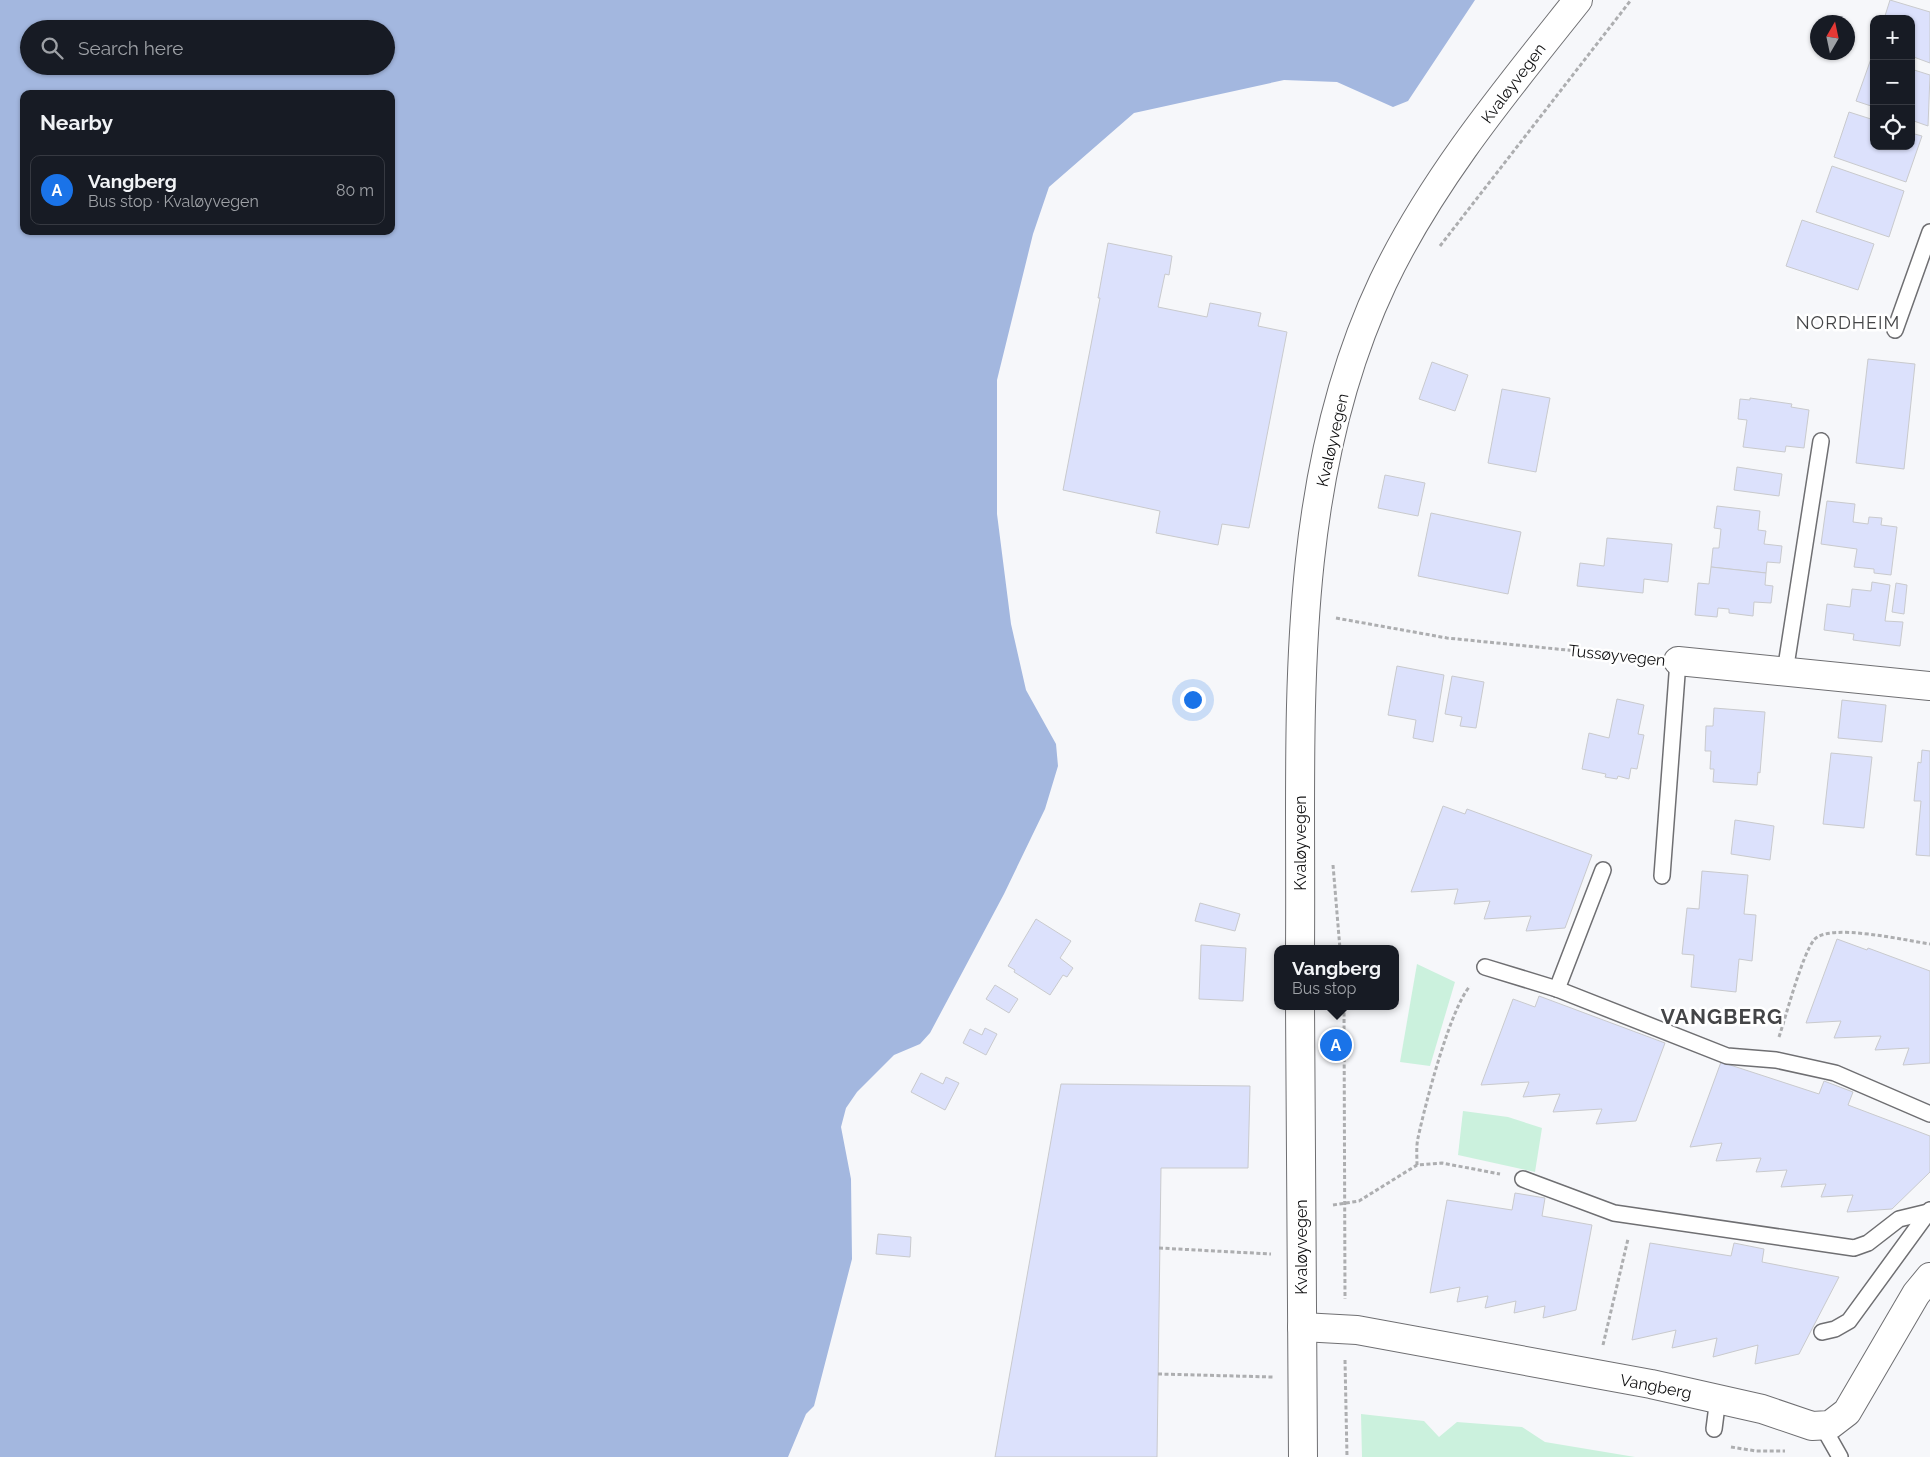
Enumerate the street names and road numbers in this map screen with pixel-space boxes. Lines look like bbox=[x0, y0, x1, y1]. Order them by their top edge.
street label: Kvaløyvegen bbox=[1477, 40, 1550, 127]
street label: Kvaløyvegen bbox=[1313, 392, 1352, 489]
street label: Tussøyvegen bbox=[1567, 641, 1666, 670]
street label: Kvaløyvegen bbox=[1291, 795, 1310, 891]
street label: Kvaløyvegen bbox=[1292, 1199, 1311, 1295]
street label: Vangberg bbox=[1619, 1370, 1693, 1403]

